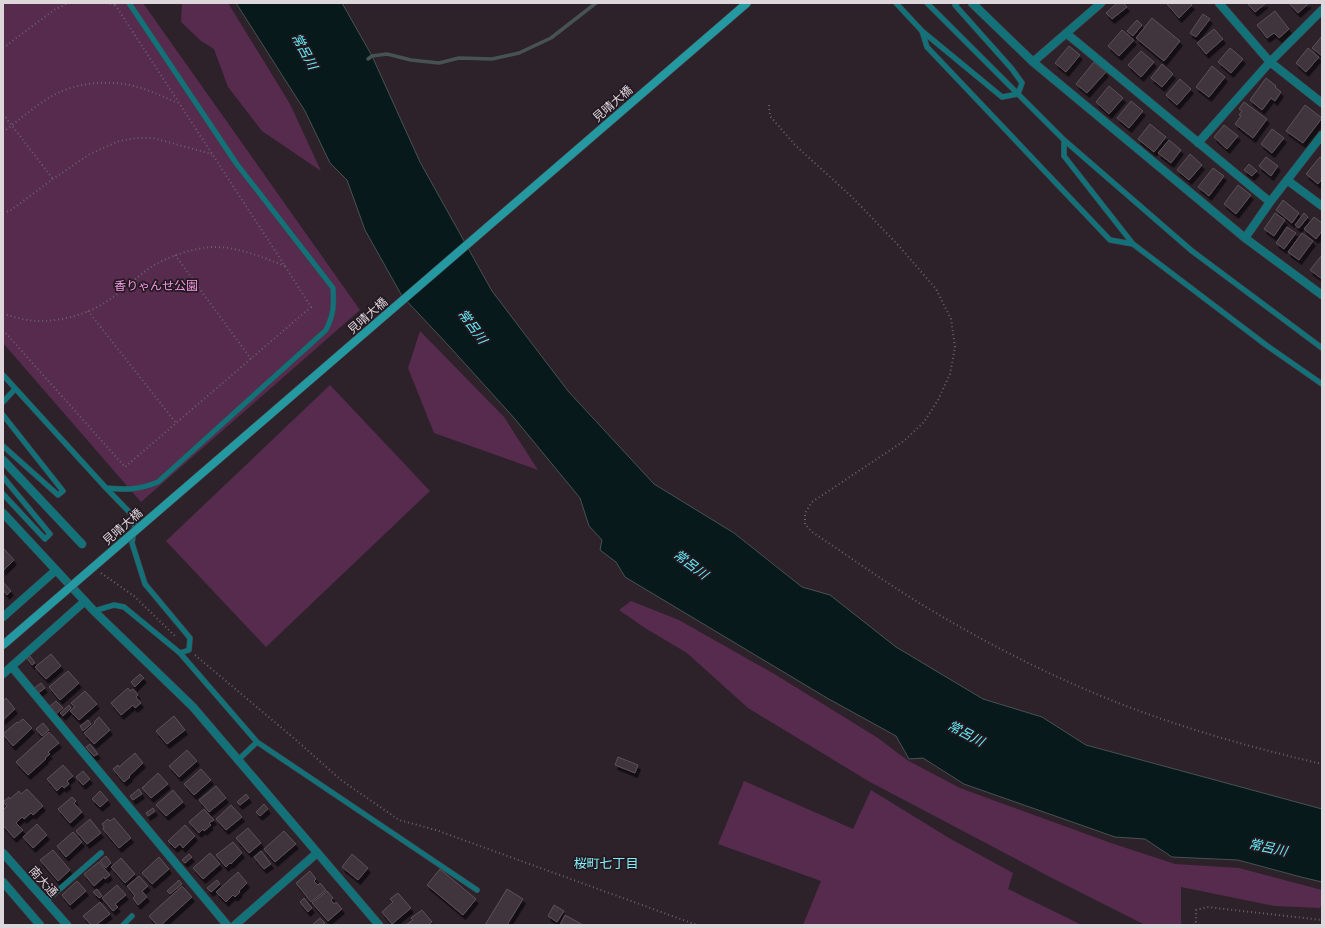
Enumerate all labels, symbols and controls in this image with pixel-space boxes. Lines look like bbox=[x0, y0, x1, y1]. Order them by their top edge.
water label: 常呂川 bbox=[289, 30, 322, 74]
street label: 見晴大橋 bbox=[589, 82, 635, 124]
park label: 香りゃんせ公園 bbox=[114, 278, 198, 292]
street label: 見晴大橋 bbox=[344, 294, 390, 336]
water label: 常呂川 bbox=[455, 306, 492, 348]
street label: 見晴大橋 bbox=[99, 505, 145, 547]
water label: 常呂川 bbox=[671, 546, 713, 583]
water label: 常呂川 bbox=[945, 717, 989, 750]
water label: 常呂川 bbox=[1247, 835, 1291, 859]
district label: 桜町七丁目 bbox=[573, 855, 639, 871]
street label: 南大通 bbox=[27, 863, 61, 899]

